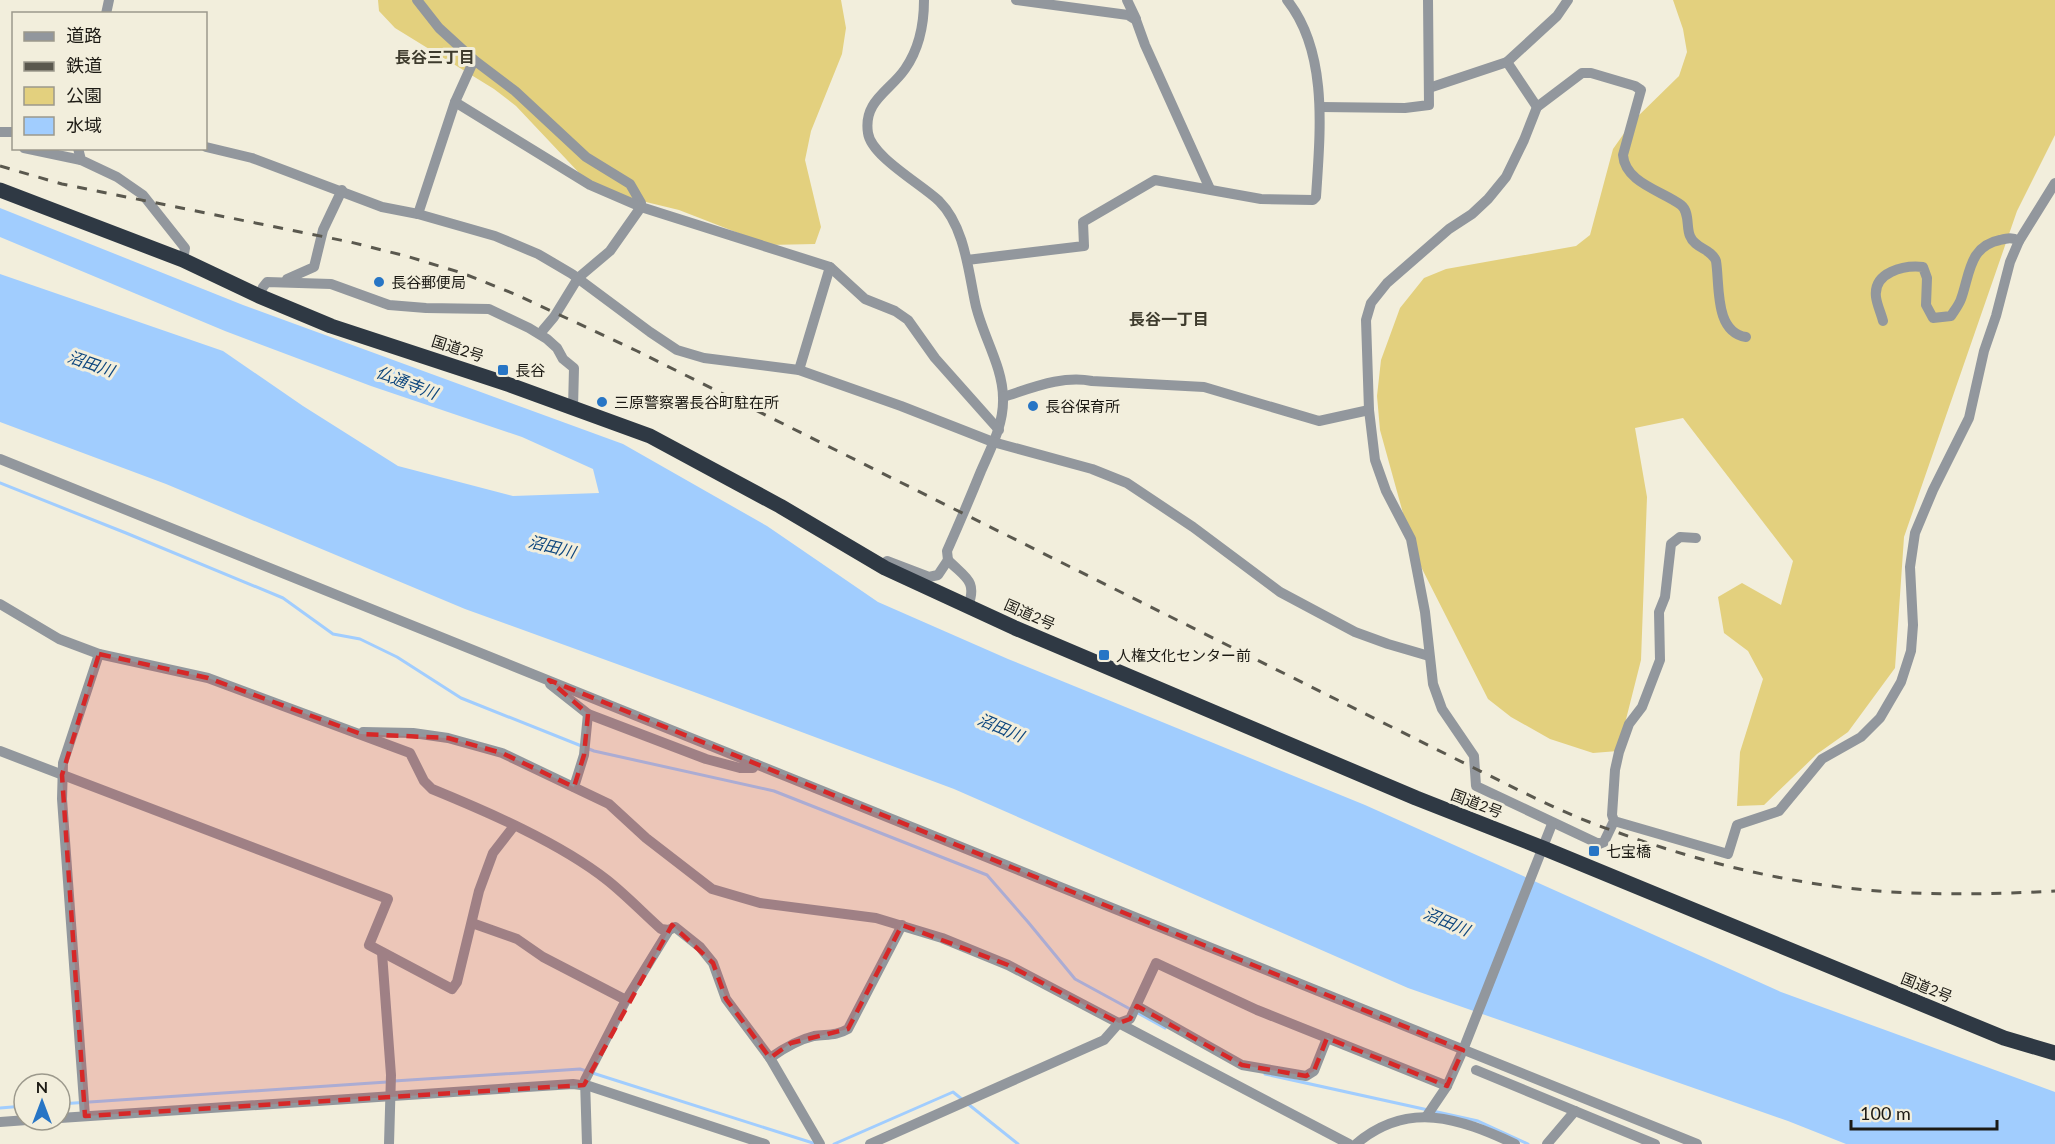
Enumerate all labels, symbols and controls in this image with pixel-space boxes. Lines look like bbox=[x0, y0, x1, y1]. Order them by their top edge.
legend bbox=[12, 12, 207, 150]
text: 道路 bbox=[66, 24, 102, 46]
district label: 長谷三丁目 bbox=[395, 47, 475, 66]
text: 鉄道 bbox=[66, 54, 102, 76]
text: 公園 bbox=[66, 84, 102, 106]
text: 水域 bbox=[66, 114, 102, 136]
place label: 長谷郵便局 bbox=[391, 273, 466, 291]
marker: 長谷郵便局 bbox=[372, 275, 386, 289]
district label: 長谷一丁目 bbox=[1129, 309, 1209, 328]
street label: 国道2号 bbox=[430, 331, 486, 365]
water label: 沼田川 bbox=[65, 346, 119, 380]
place label: 長谷 bbox=[515, 361, 545, 379]
water label: 仏通寺川 bbox=[374, 362, 442, 403]
marker: 長谷 bbox=[496, 363, 510, 377]
place label: 三原警察署長谷町駐在所 bbox=[614, 393, 779, 411]
marker: 三原警察署長谷町駐在所 bbox=[595, 395, 609, 409]
place label: 長谷保育所 bbox=[1045, 397, 1120, 415]
marker: 長谷保育所 bbox=[1026, 399, 1040, 413]
water label: 沼田川 bbox=[526, 531, 580, 562]
street label: 国道2号 bbox=[1002, 595, 1058, 633]
place label: 人権文化センター前 bbox=[1116, 646, 1251, 664]
marker: 人権文化センター前 bbox=[1097, 648, 1111, 662]
water label: 沼田川 bbox=[975, 709, 1029, 746]
street label: 国道2号 bbox=[1449, 785, 1505, 821]
place label: 七宝橋 bbox=[1606, 842, 1651, 860]
marker: 七宝橋 bbox=[1587, 844, 1601, 858]
water label: 沼田川 bbox=[1421, 903, 1475, 940]
street label: 国道2号 bbox=[1899, 969, 1955, 1005]
north arrow bbox=[12, 1072, 72, 1132]
text: N bbox=[36, 1077, 48, 1096]
scale bar bbox=[1851, 1093, 1996, 1131]
text: 100 m bbox=[1860, 1102, 1911, 1124]

